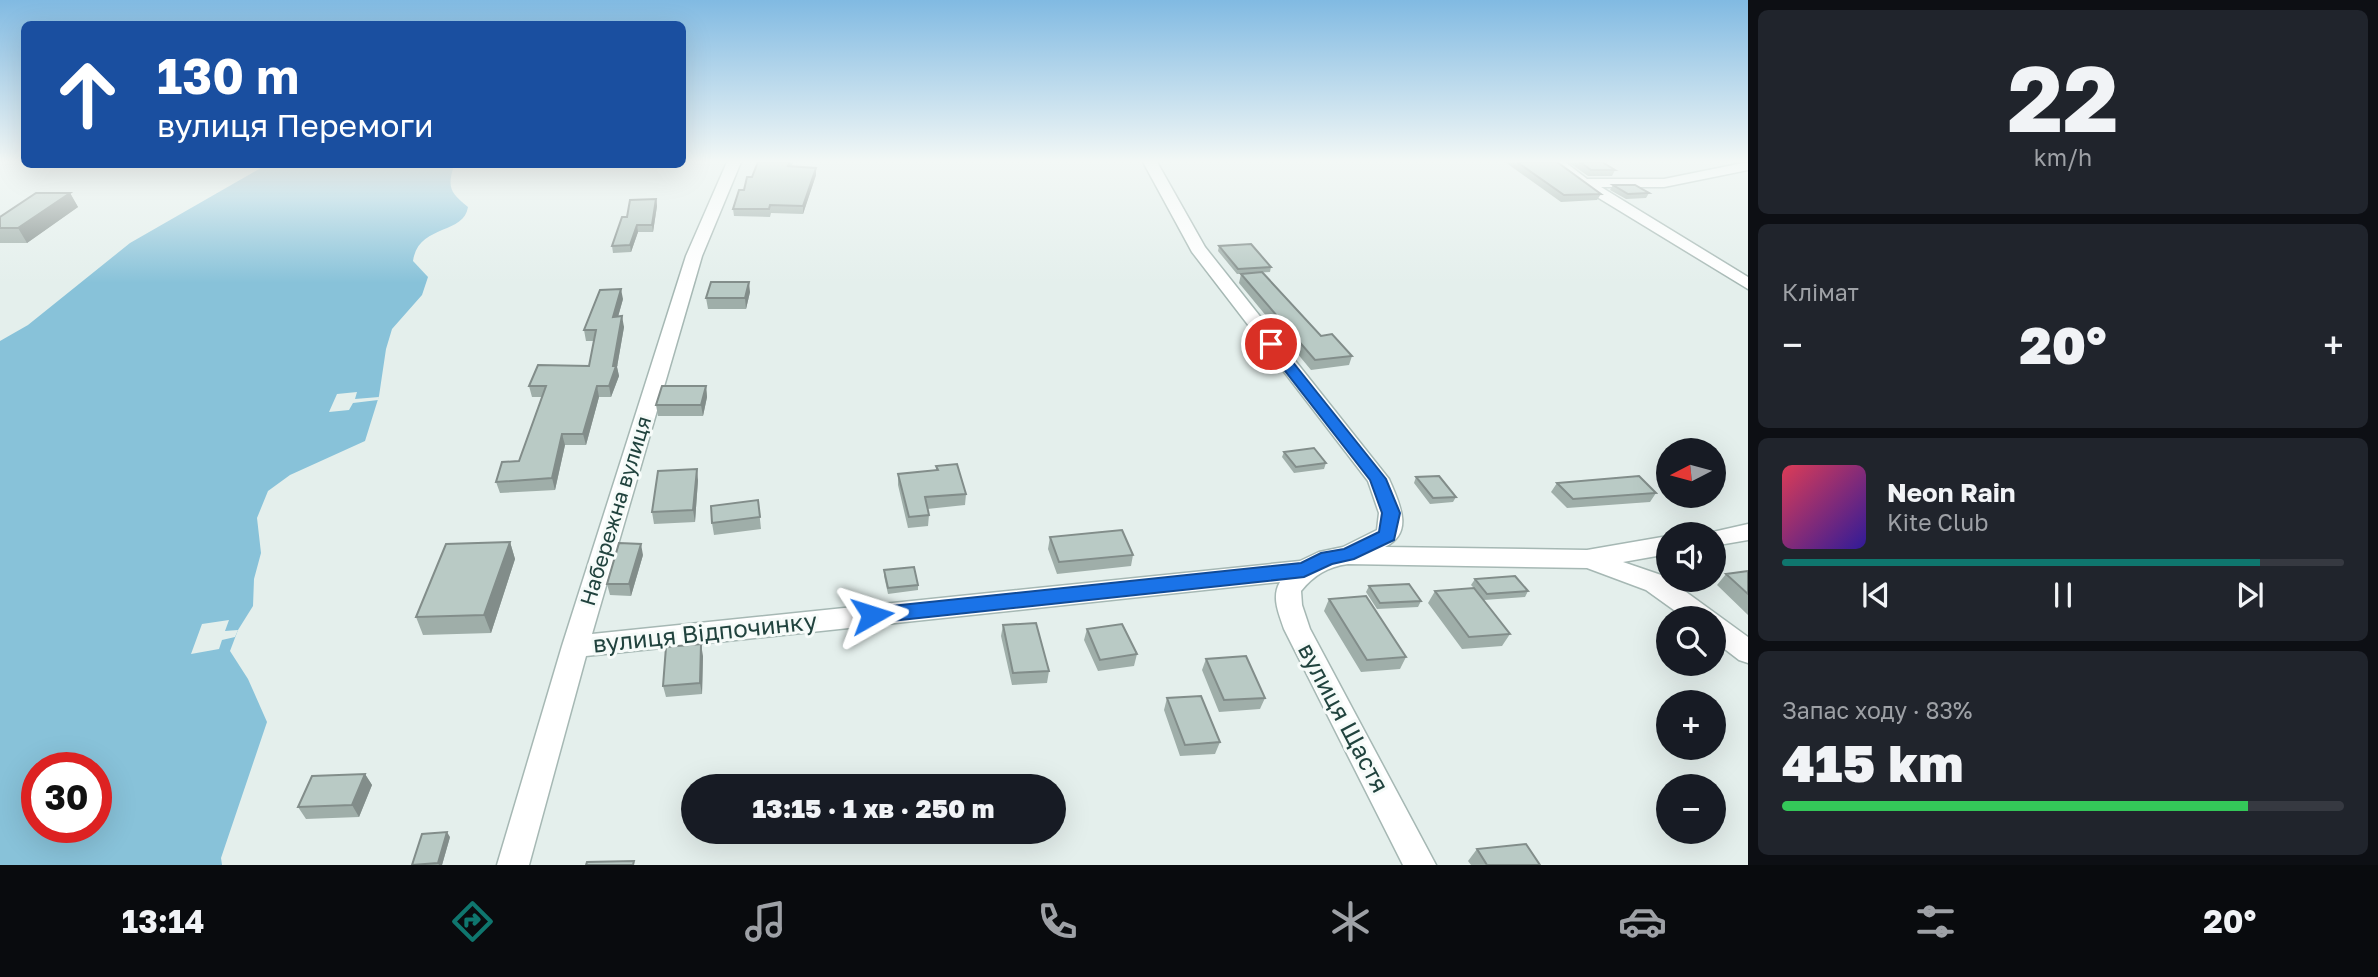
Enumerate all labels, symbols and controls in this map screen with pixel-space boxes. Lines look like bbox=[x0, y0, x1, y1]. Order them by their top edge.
text: 22 bbox=[2007, 43, 2119, 152]
text: 130 m bbox=[157, 46, 299, 105]
icon: ahead bbox=[42, 49, 133, 140]
text: вулиця Перемоги bbox=[157, 106, 434, 144]
text: km/h bbox=[2034, 143, 2092, 171]
text: Клімат bbox=[1782, 278, 1859, 306]
text: 20° bbox=[2020, 313, 2106, 375]
pin bbox=[1241, 314, 1301, 374]
text: − bbox=[1782, 322, 1803, 367]
text: + bbox=[2323, 322, 2344, 367]
icon: arrive bbox=[1252, 325, 1290, 363]
street label: Набережна вулиця bbox=[574, 413, 656, 609]
north arrow bbox=[1656, 438, 1726, 508]
map controls bbox=[1656, 438, 1726, 844]
text: Neon Rain bbox=[1887, 477, 2016, 508]
text: Kite Club bbox=[1887, 508, 1988, 536]
button: sound bbox=[1656, 522, 1726, 592]
icon: previous bbox=[1857, 576, 1895, 614]
icon: pause bbox=[2044, 576, 2082, 614]
icon: next bbox=[2231, 576, 2269, 614]
position arrow bbox=[835, 578, 909, 652]
street label: вулиця Відпочинку bbox=[591, 605, 818, 658]
button: search bbox=[1656, 606, 1726, 676]
street label: вулиця Щастя bbox=[1293, 638, 1396, 797]
button: + bbox=[1656, 690, 1726, 760]
text: Запас ходу · 83% bbox=[1782, 696, 1972, 724]
text: 415 km bbox=[1782, 731, 1964, 793]
speed limit sign: 30 bbox=[21, 752, 112, 843]
button: − bbox=[1656, 774, 1726, 844]
text: 13:15 · 1 хв · 250 m bbox=[753, 793, 994, 824]
icon: directions bbox=[448, 897, 497, 946]
icon: music bbox=[741, 897, 790, 946]
icon: phone bbox=[1033, 897, 1082, 946]
icon: climate bbox=[1326, 897, 1375, 946]
icon: car bbox=[1618, 897, 1667, 946]
icon: filters bbox=[1911, 897, 1960, 946]
text: 13:14 bbox=[122, 902, 205, 940]
text: 20° bbox=[2203, 902, 2256, 940]

